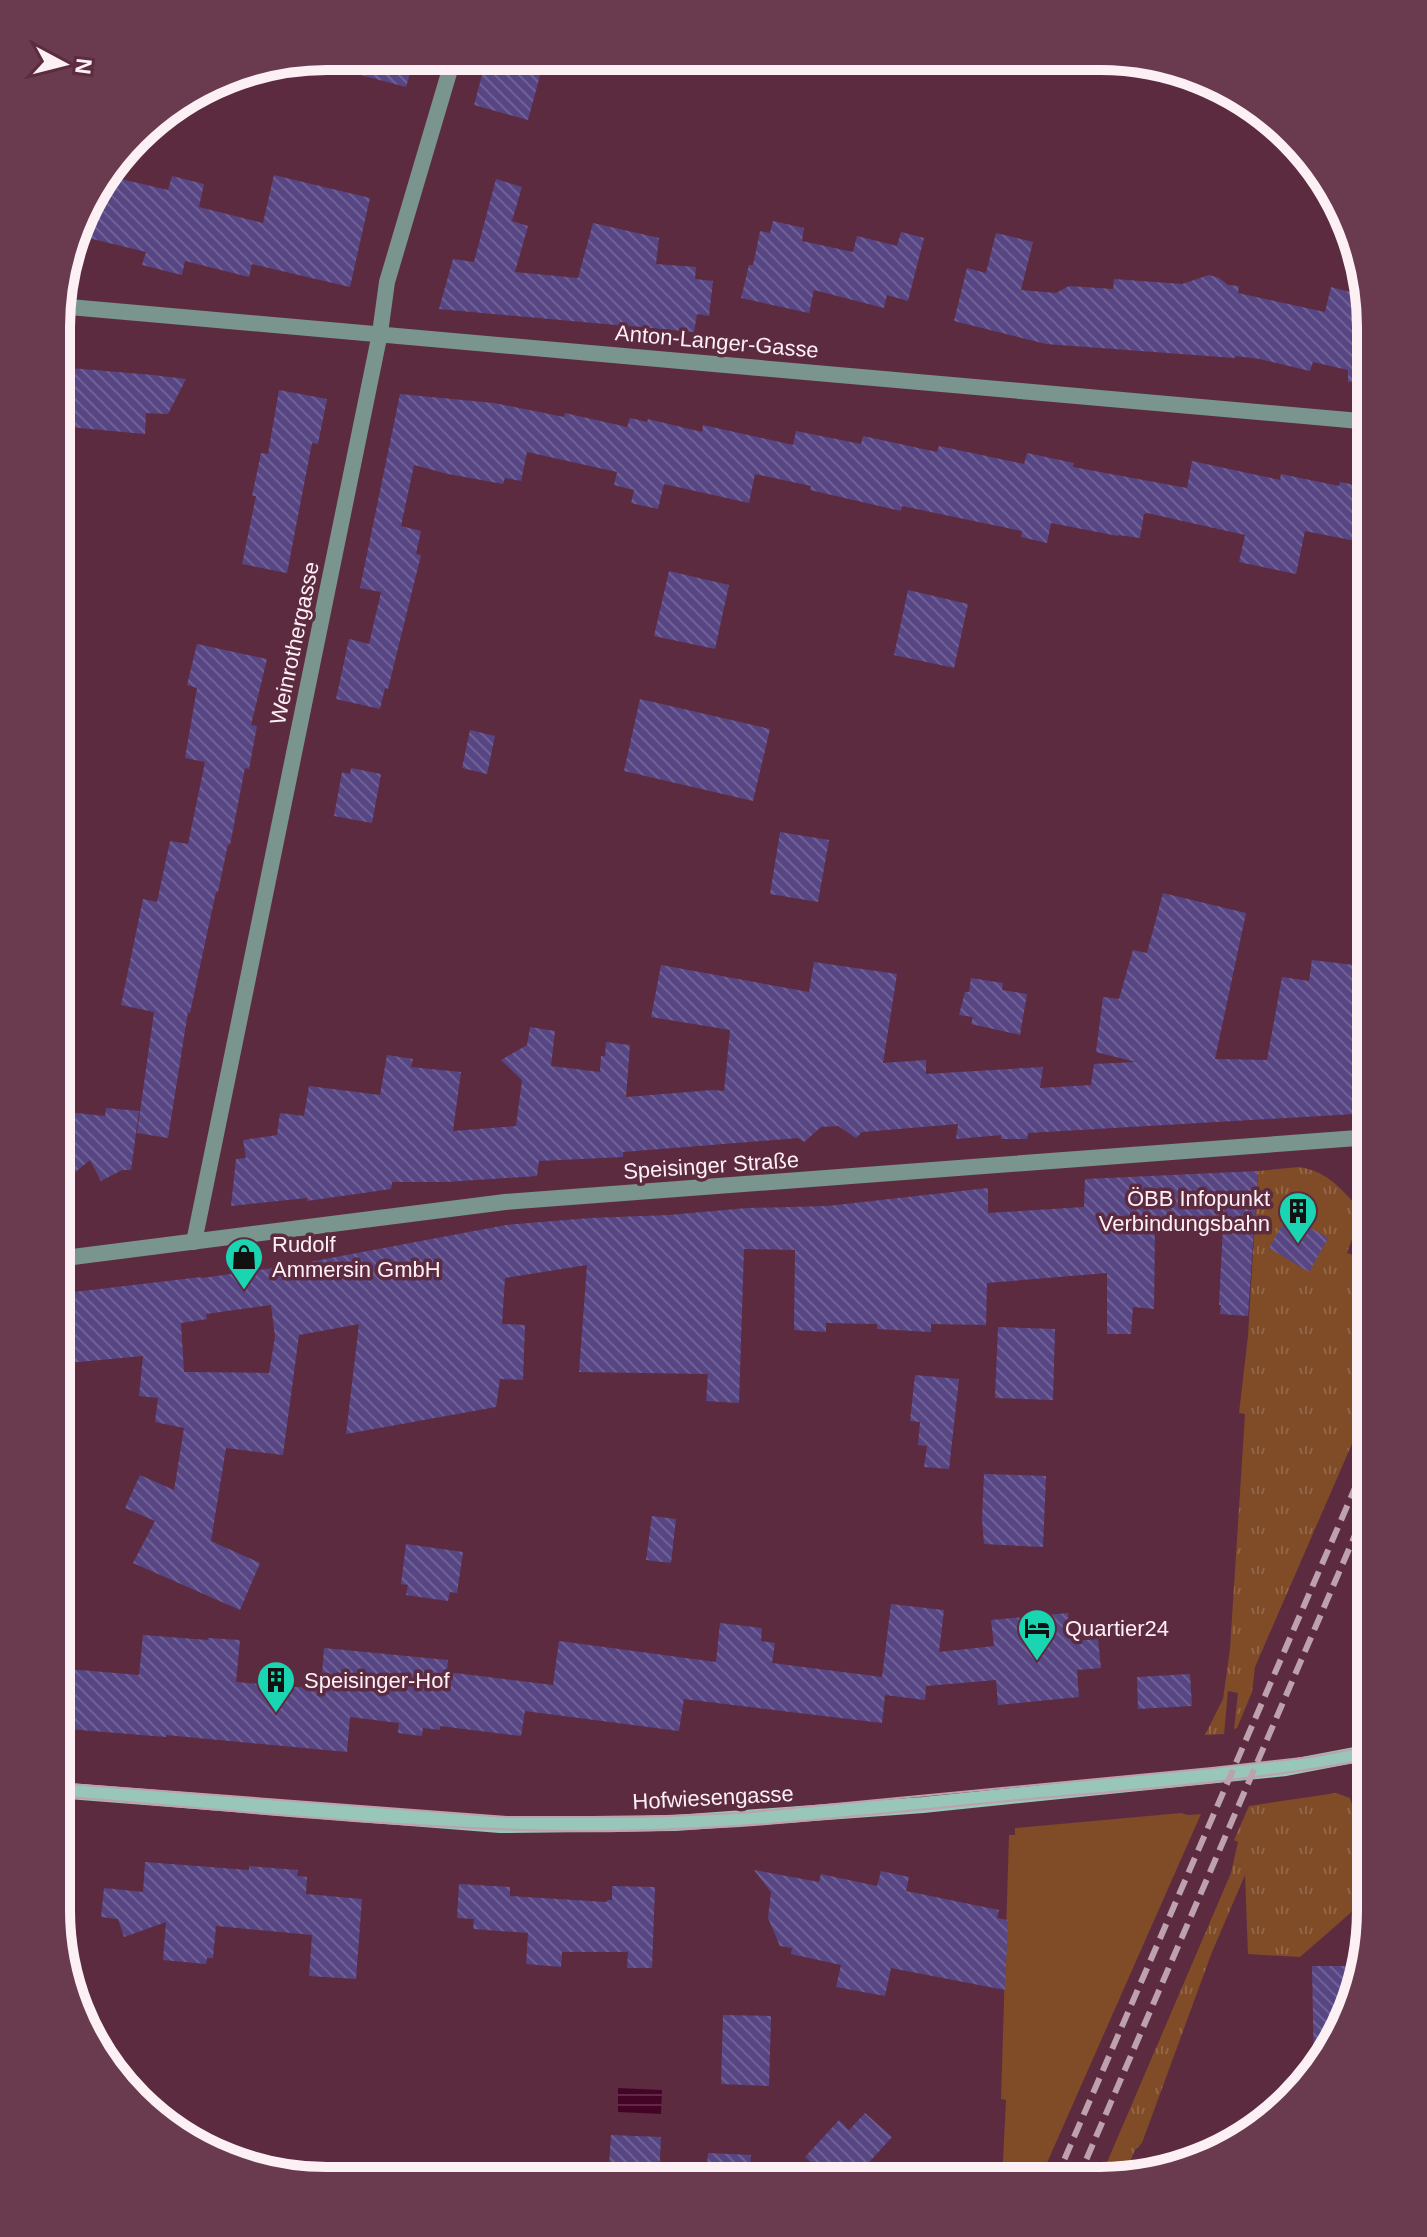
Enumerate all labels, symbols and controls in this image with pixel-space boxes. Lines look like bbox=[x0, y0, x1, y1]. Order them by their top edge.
north arrow bbox=[24, 24, 104, 104]
text: N bbox=[70, 57, 97, 76]
street label: Anton-Langer-Gasse bbox=[614, 320, 820, 363]
street label: Weinrothergasse bbox=[265, 559, 324, 727]
street label: Speisinger Straße bbox=[622, 1147, 800, 1184]
place label: ÖBB Infopunkt Verbindungsbahn bbox=[1099, 1186, 1270, 1236]
building icon: ÖBB Infopunkt Verbindungsbahn bbox=[1277, 1190, 1319, 1245]
place label: Rudolf Ammersin GmbH bbox=[272, 1232, 441, 1282]
shop icon: Rudolf Ammersin GmbH bbox=[223, 1236, 265, 1291]
hotel icon: Quartier24 bbox=[1016, 1607, 1058, 1662]
place label: Quartier24 bbox=[1065, 1616, 1169, 1641]
building icon: Speisinger-Hof bbox=[255, 1659, 297, 1714]
place label: Speisinger-Hof bbox=[304, 1668, 450, 1693]
street label: Hofwiesengasse bbox=[632, 1781, 794, 1814]

